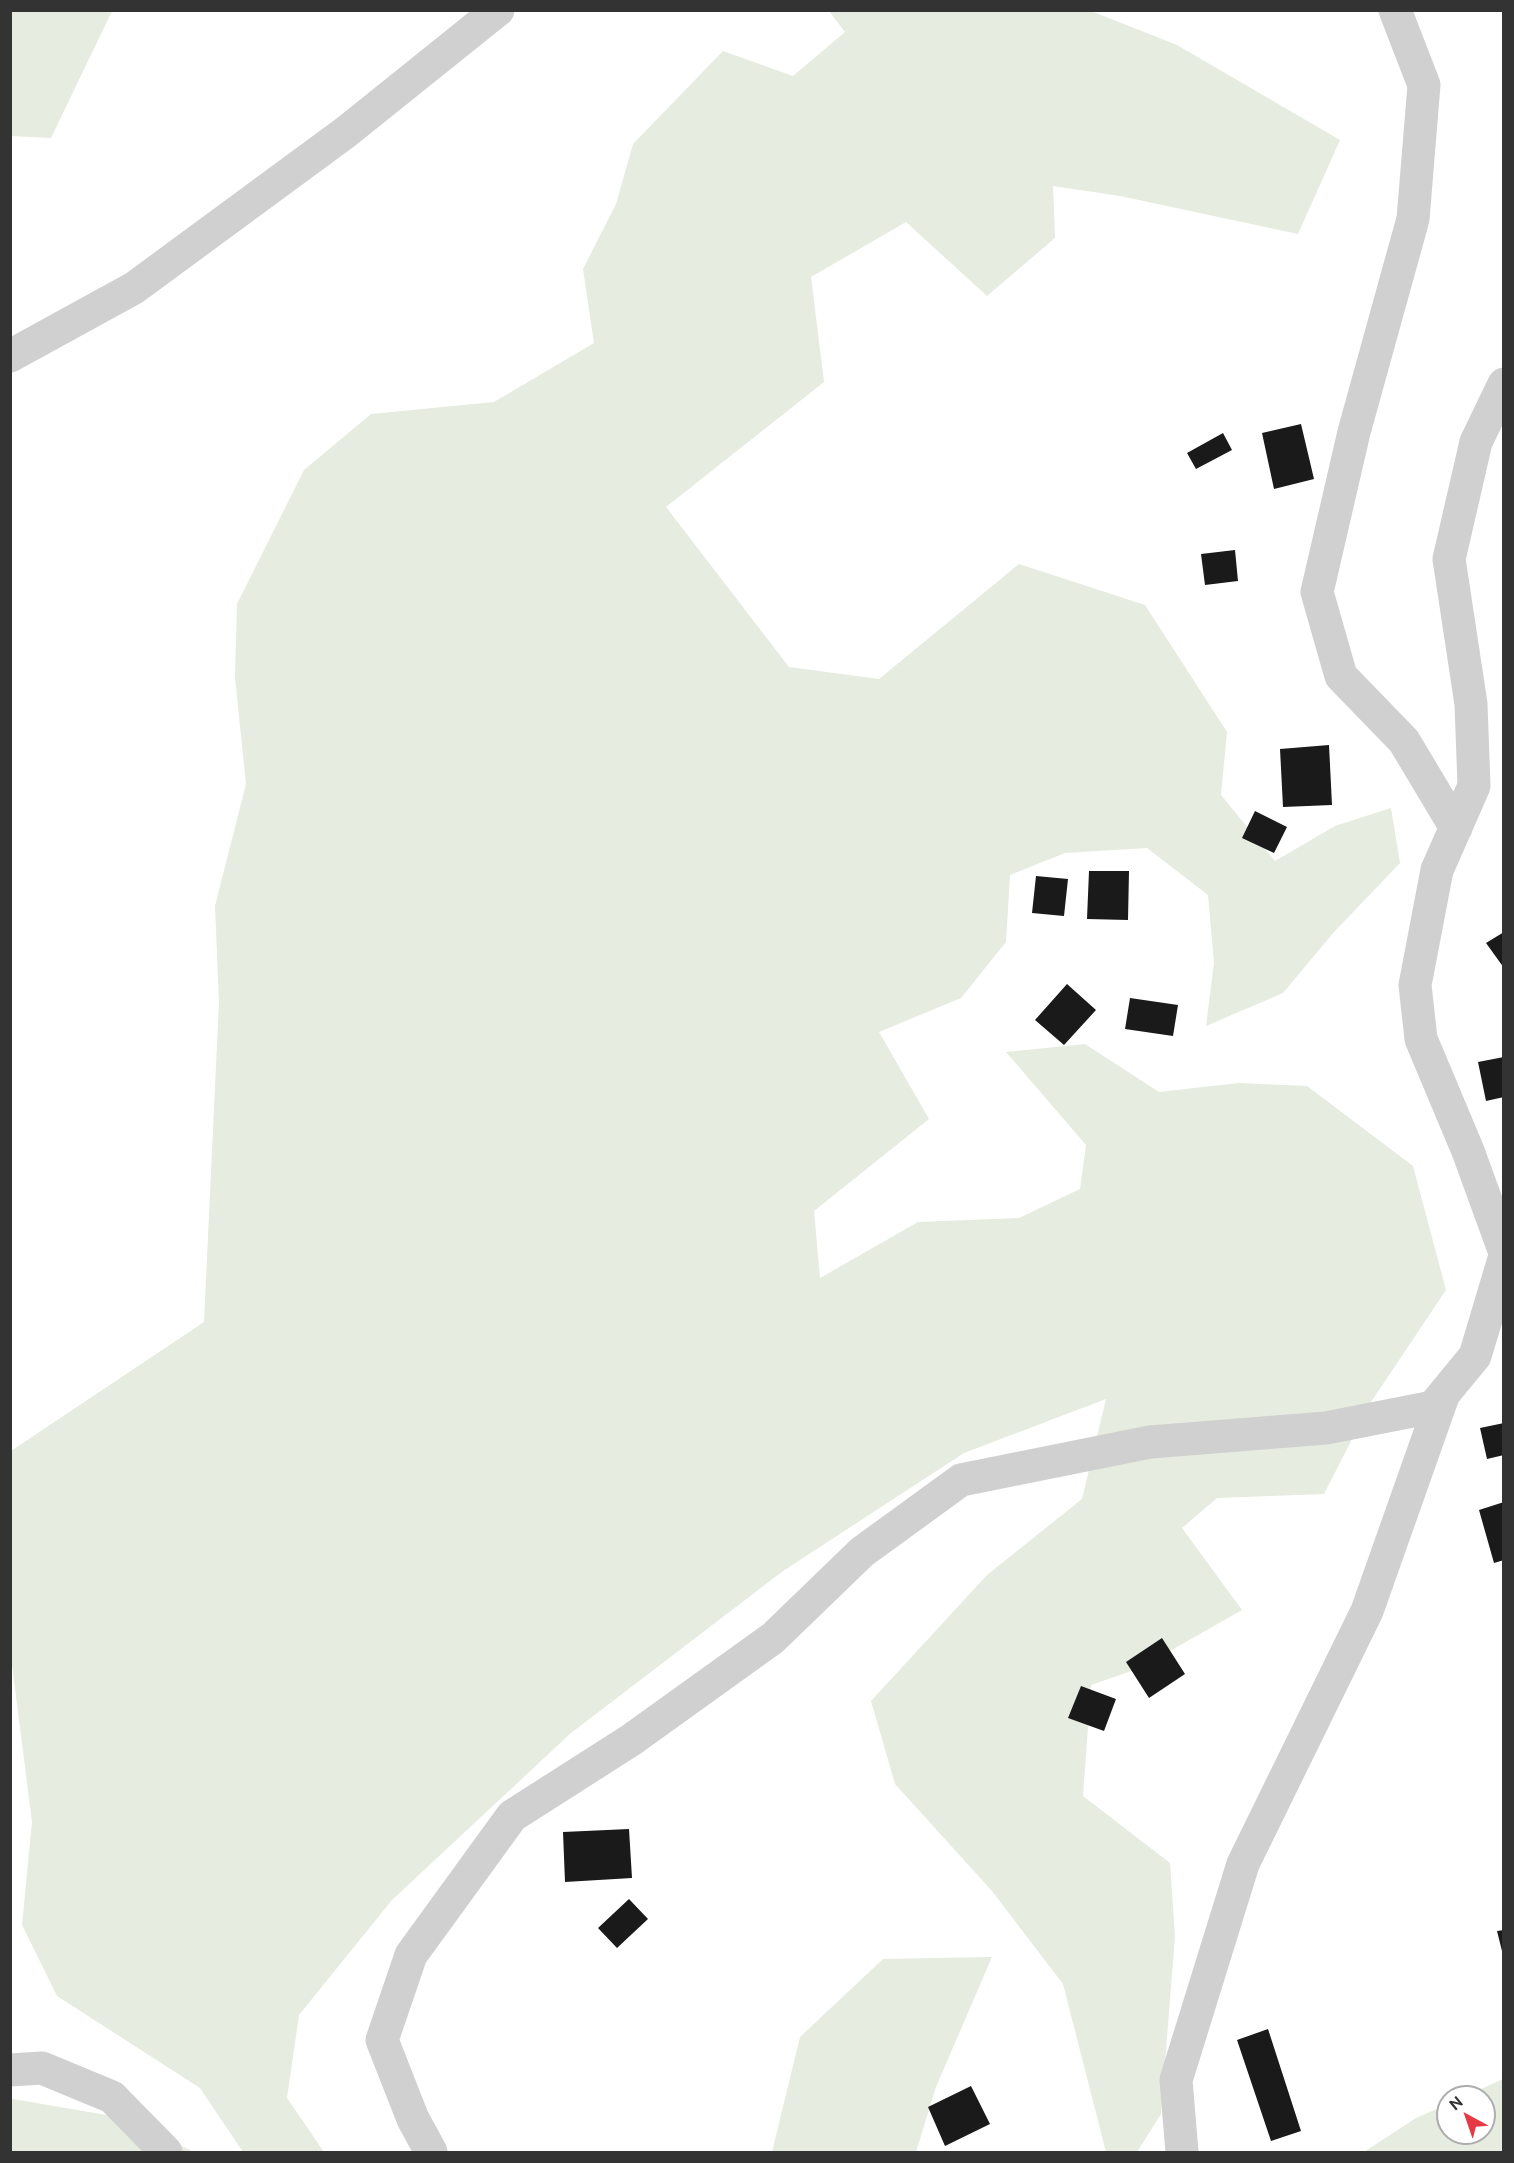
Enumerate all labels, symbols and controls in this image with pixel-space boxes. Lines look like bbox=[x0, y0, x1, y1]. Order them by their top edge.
north arrow bbox=[1436, 2085, 1496, 2145]
text: N bbox=[1445, 2092, 1466, 2113]

